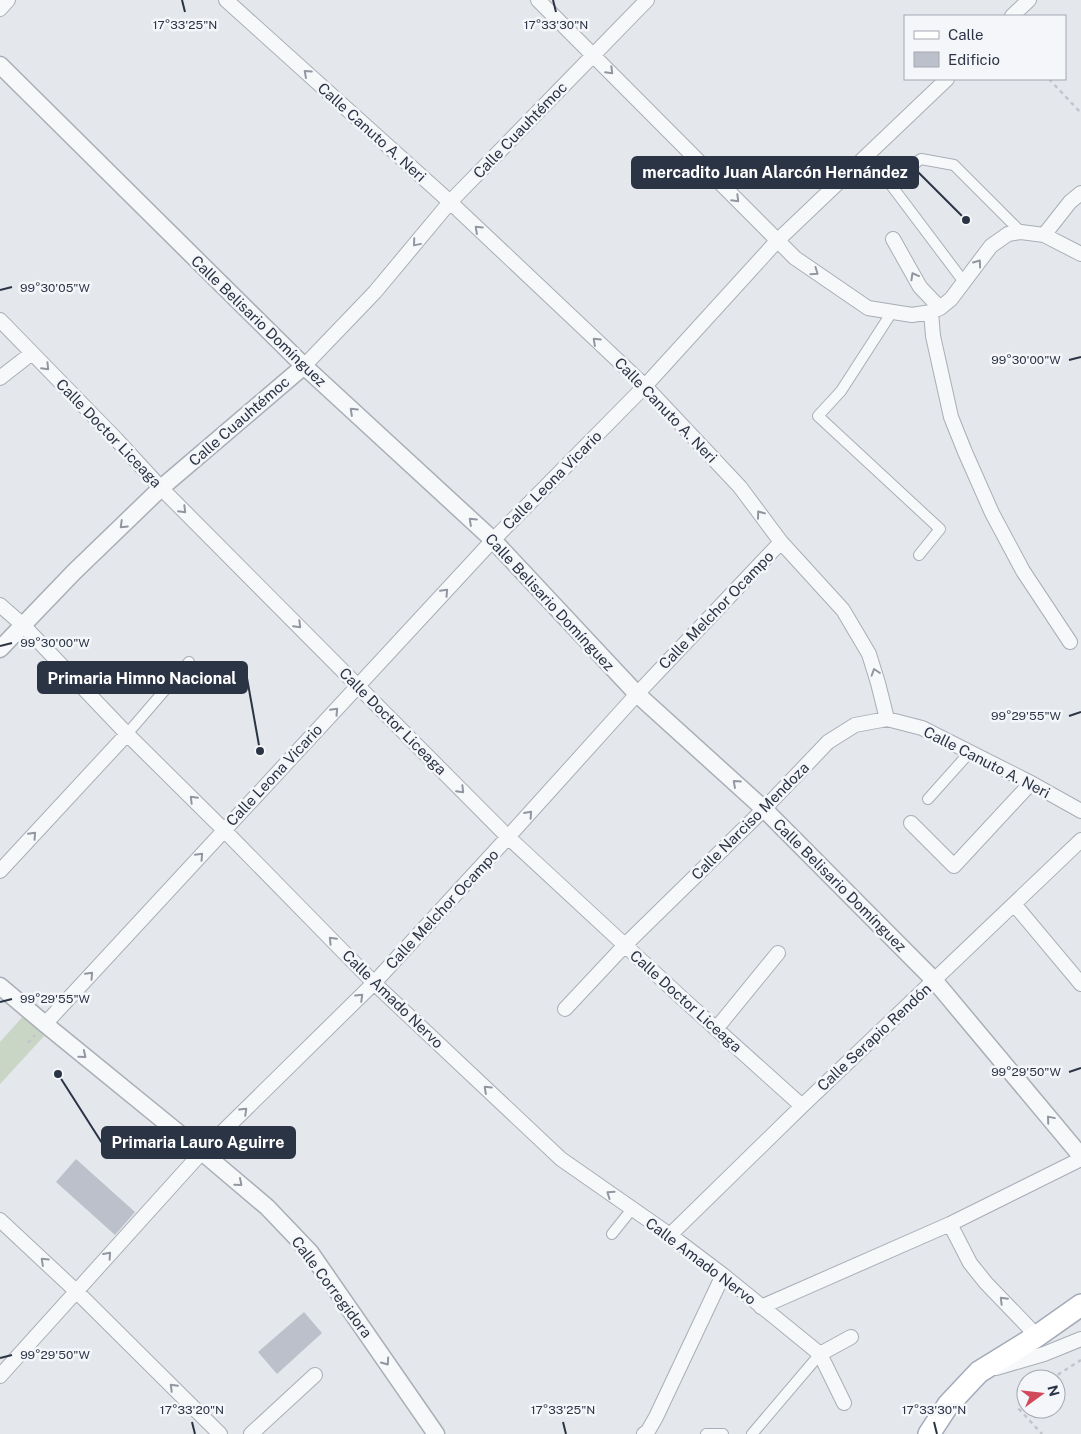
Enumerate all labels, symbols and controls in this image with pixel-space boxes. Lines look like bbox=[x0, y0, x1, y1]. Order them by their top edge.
legend bbox=[904, 15, 1066, 80]
text: 17°33'25"N bbox=[153, 18, 217, 32]
text: 17°33'30"N bbox=[524, 18, 588, 32]
text: Calle bbox=[948, 26, 984, 43]
text: Edificio bbox=[948, 51, 1000, 68]
one-way arrow bbox=[604, 66, 613, 75]
one-way arrow bbox=[303, 70, 312, 79]
street label: Calle Cuauhtémoc bbox=[470, 78, 570, 182]
street label: Calle Canuto A. Neri bbox=[314, 79, 430, 185]
callout: mercadito Juan Alarcón Hernández bbox=[632, 157, 918, 188]
text: mercadito Juan Alarcón Hernández bbox=[642, 163, 908, 182]
one-way arrow bbox=[731, 194, 740, 203]
one-way arrow bbox=[475, 226, 484, 235]
one-way arrow bbox=[413, 237, 421, 246]
street label: Calle Belisario Domínguez bbox=[188, 252, 330, 390]
one-way arrow bbox=[972, 259, 981, 269]
one-way arrow bbox=[809, 266, 818, 275]
one-way arrow bbox=[910, 272, 920, 281]
text: 99°30'05"W bbox=[20, 281, 90, 295]
one-way arrow bbox=[593, 338, 602, 347]
text: 99°30'00"W bbox=[991, 353, 1061, 367]
street label: Calle Canuto A. Neri bbox=[611, 354, 721, 466]
one-way arrow bbox=[40, 362, 49, 371]
street label: Calle Cuauhtémoc bbox=[185, 373, 293, 469]
street label: Calle Doctor Liceaga bbox=[53, 375, 165, 491]
one-way arrow bbox=[349, 408, 358, 417]
street label: Calle Leona Vicario bbox=[499, 427, 605, 533]
one-way arrow bbox=[177, 504, 186, 513]
one-way arrow bbox=[757, 510, 766, 520]
one-way arrow bbox=[469, 518, 478, 527]
one-way arrow bbox=[119, 519, 128, 528]
street label: Calle Belisario Domínguez bbox=[482, 530, 618, 674]
street label: Calle Melchor Ocampo bbox=[655, 548, 777, 672]
one-way arrow bbox=[439, 589, 448, 598]
one-way arrow bbox=[292, 619, 301, 628]
text: 99°30'00"W bbox=[20, 636, 90, 650]
callout: Primaria Himno Nacional bbox=[38, 662, 247, 693]
street label: Calle Doctor Liceaga bbox=[336, 664, 450, 778]
one-way arrow bbox=[871, 668, 881, 677]
text: Primaria Himno Nacional bbox=[48, 669, 236, 688]
one-way arrow bbox=[329, 708, 338, 717]
text: 99°29'55"W bbox=[991, 709, 1062, 723]
street label: Calle Leona Vicario bbox=[222, 721, 326, 829]
street label: Calle Canuto A. Neri bbox=[921, 723, 1053, 801]
street label: Calle Narciso Mendoza bbox=[688, 759, 812, 883]
one-way arrow bbox=[732, 780, 741, 789]
one-way arrow bbox=[456, 784, 465, 793]
one-way arrow bbox=[190, 796, 199, 805]
one-way arrow bbox=[523, 810, 532, 819]
street label: Calle Belisario Domínguez bbox=[770, 815, 910, 955]
one-way arrow bbox=[27, 832, 36, 841]
street label: Calle Melchor Ocampo bbox=[382, 846, 502, 972]
one-way arrow bbox=[194, 852, 203, 861]
one-way arrow bbox=[329, 937, 338, 946]
street label: Calle Amado Nervo bbox=[339, 946, 447, 1052]
street label: Calle Doctor Liceaga bbox=[627, 947, 745, 1055]
one-way arrow bbox=[84, 972, 93, 981]
street label: Calle Serapio Rendón bbox=[814, 980, 934, 1094]
text: 99°29'55"W bbox=[20, 992, 91, 1006]
one-way arrow bbox=[354, 994, 363, 1003]
one-way arrow bbox=[77, 1049, 86, 1057]
text: 99°29'50"W bbox=[991, 1065, 1061, 1079]
one-way arrow bbox=[483, 1086, 492, 1095]
one-way arrow bbox=[238, 1108, 247, 1117]
one-way arrow bbox=[1046, 1115, 1055, 1124]
callout: Primaria Lauro Aguirre bbox=[102, 1127, 295, 1158]
text: Primaria Lauro Aguirre bbox=[112, 1133, 284, 1152]
one-way arrow bbox=[234, 1178, 243, 1187]
one-way arrow bbox=[607, 1191, 616, 1200]
street label: Calle Amado Nervo bbox=[643, 1214, 759, 1308]
street label: Calle Corregidora bbox=[288, 1233, 376, 1341]
one-way arrow bbox=[102, 1251, 111, 1260]
one-way arrow bbox=[41, 1258, 50, 1267]
one-way arrow bbox=[1000, 1297, 1009, 1306]
text: 99°29'50"W bbox=[20, 1348, 90, 1362]
one-way arrow bbox=[380, 1356, 389, 1366]
north arrow bbox=[1016, 1369, 1066, 1419]
text: N bbox=[1044, 1383, 1063, 1398]
one-way arrow bbox=[169, 1384, 178, 1393]
text: 17°33'20"N bbox=[160, 1403, 224, 1417]
text: 17°33'25"N bbox=[531, 1403, 595, 1417]
text: 17°33'30"N bbox=[902, 1403, 966, 1417]

